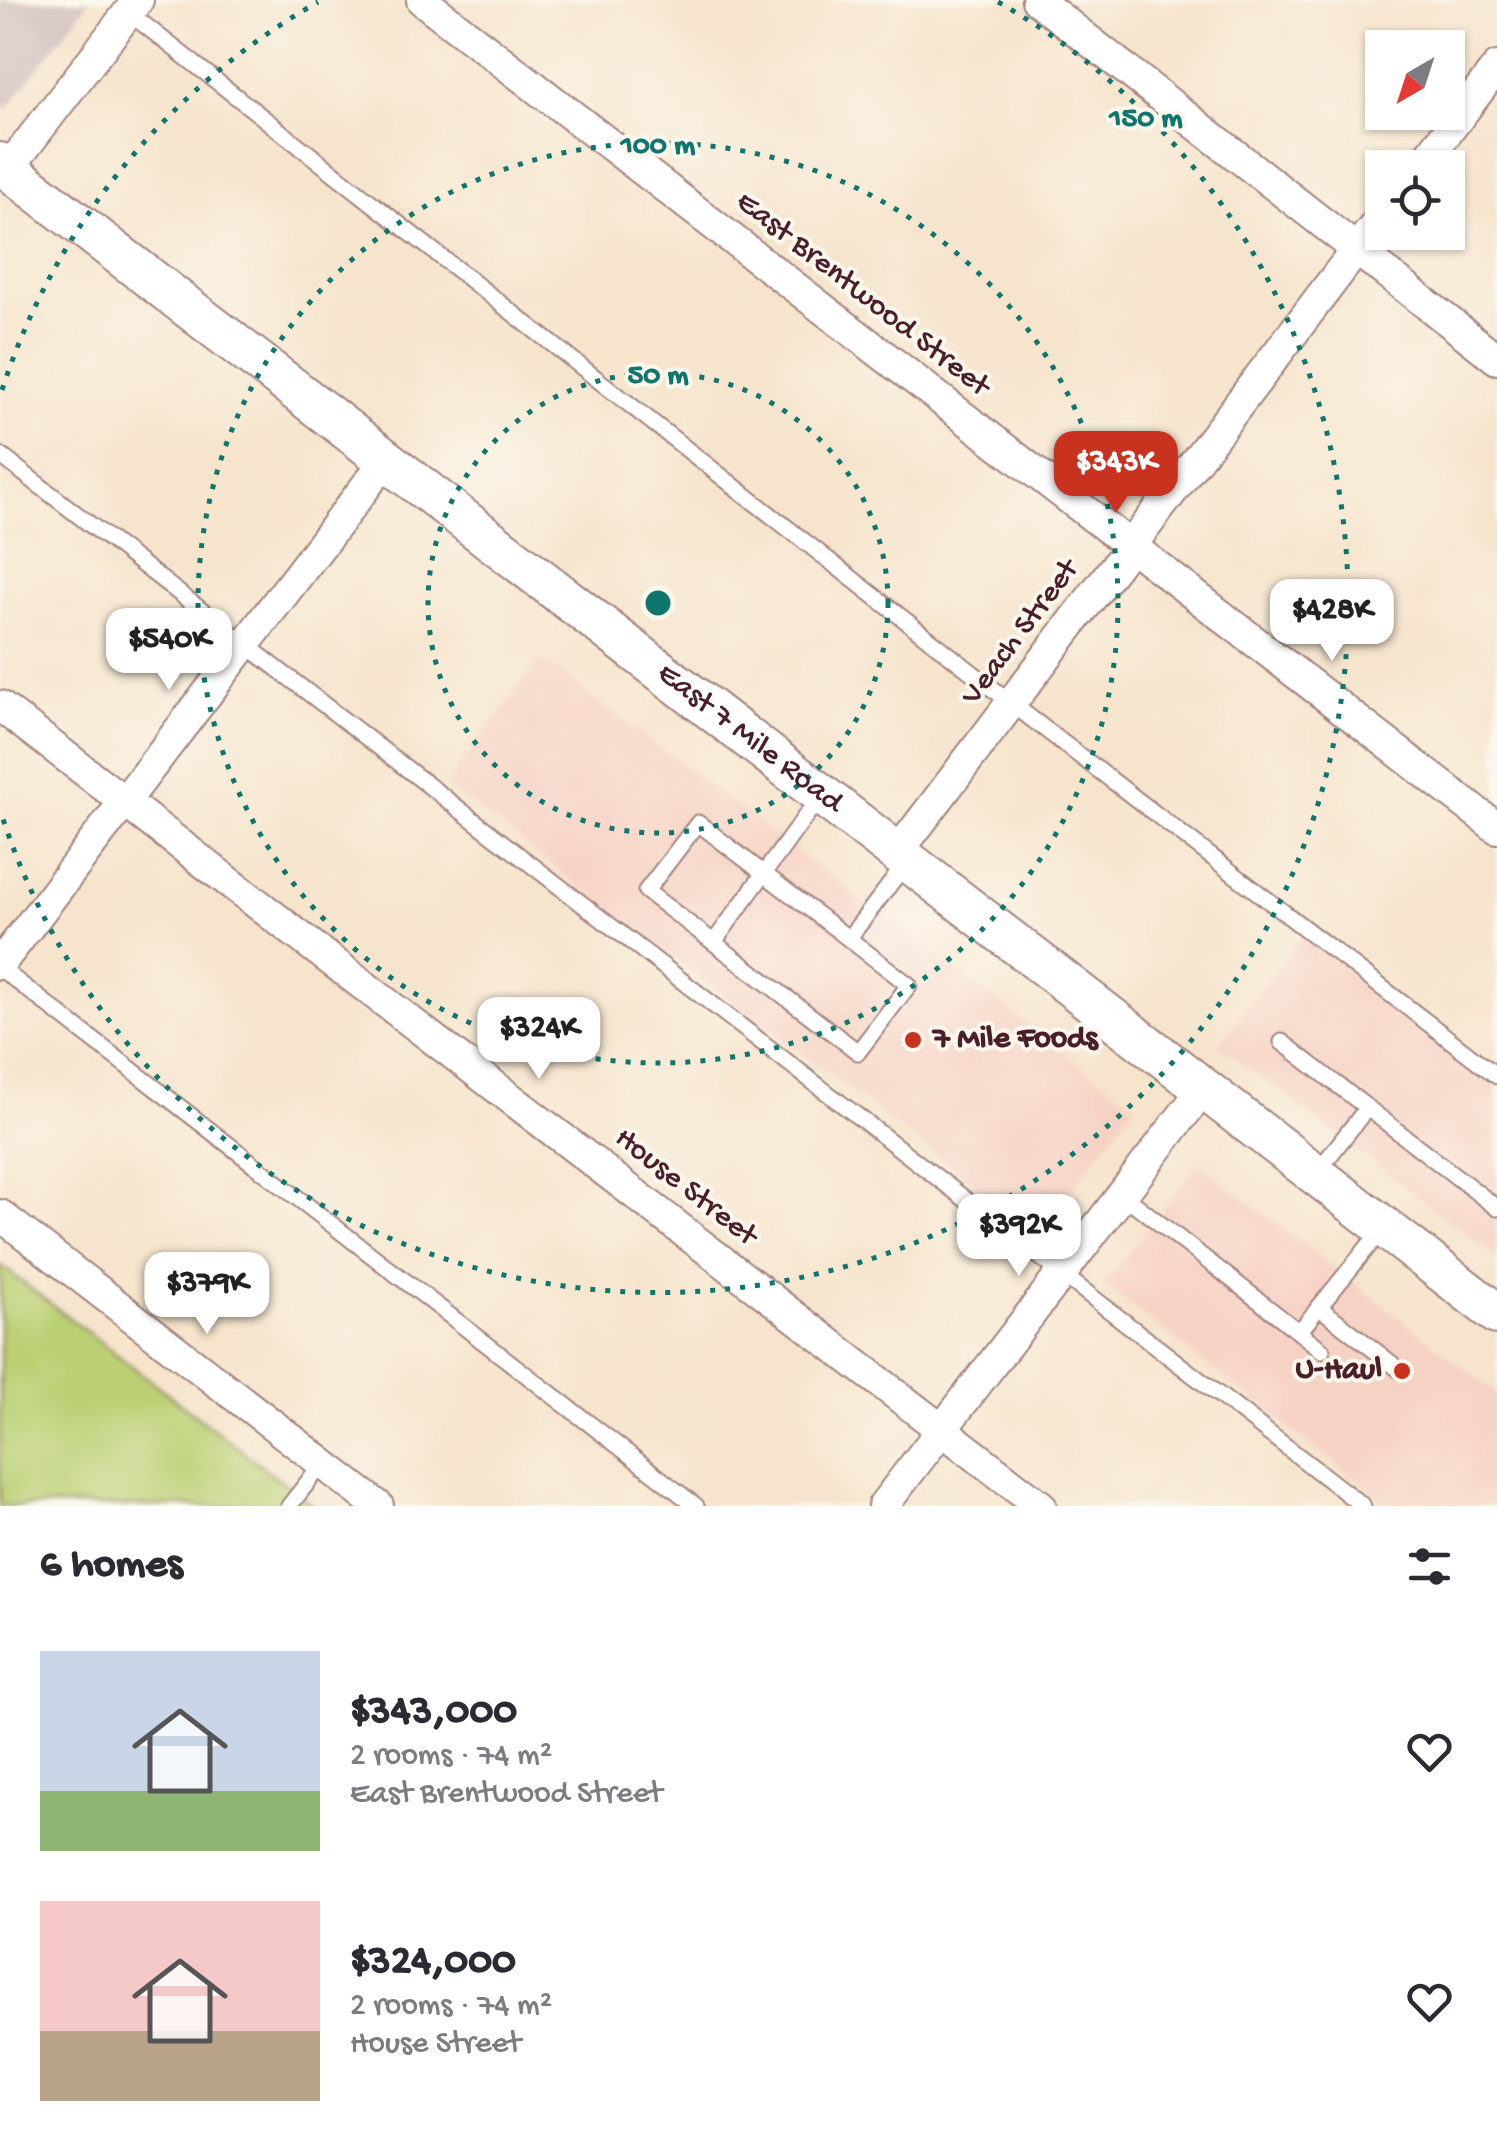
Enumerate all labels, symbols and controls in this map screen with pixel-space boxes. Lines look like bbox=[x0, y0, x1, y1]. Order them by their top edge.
north arrow bbox=[1365, 30, 1465, 130]
map controls bbox=[1365, 30, 1465, 250]
text: 150 m bbox=[1108, 103, 1183, 138]
text: 100 m bbox=[620, 130, 696, 165]
button: locate bbox=[1365, 150, 1465, 250]
street label: East Brentwood Street bbox=[727, 184, 999, 408]
text: 50 m bbox=[627, 360, 689, 395]
pin: $343K bbox=[1046, 431, 1186, 516]
text: $343K bbox=[1076, 444, 1156, 482]
street label: Veach Street bbox=[953, 550, 1090, 714]
pin: $428K bbox=[1262, 579, 1402, 664]
centre of rings bbox=[640, 585, 676, 621]
text: $428K bbox=[1292, 592, 1372, 630]
pin: $540K bbox=[99, 608, 239, 693]
text: $540K bbox=[128, 621, 210, 659]
street label: East 7 Mile Road bbox=[649, 656, 852, 824]
pin: $324K bbox=[469, 997, 609, 1082]
text: $324K bbox=[499, 1010, 579, 1048]
place label: 7 Mile Foods bbox=[931, 1021, 1100, 1059]
marker: 7 Mile Foods bbox=[902, 1029, 924, 1051]
street label: House Street bbox=[606, 1120, 766, 1257]
pin: $392K bbox=[949, 1194, 1089, 1279]
text: $392K bbox=[979, 1207, 1059, 1245]
pin: $379K bbox=[137, 1252, 277, 1337]
text: $379K bbox=[166, 1265, 248, 1303]
place label: U-Haul bbox=[1295, 1352, 1382, 1390]
marker: U-Haul bbox=[1391, 1360, 1413, 1382]
icon: filters bbox=[1402, 1539, 1457, 1594]
text: 6 homes bbox=[40, 1542, 183, 1591]
text: $343,000 bbox=[350, 1689, 517, 1738]
icon: home bbox=[120, 1691, 240, 1811]
icon: heart bbox=[1402, 1724, 1457, 1779]
text: 2 rooms · 74 m² bbox=[350, 1738, 552, 1776]
text: East Brentwood Street bbox=[350, 1776, 662, 1814]
text: $324,000 bbox=[350, 1939, 516, 1988]
icon: home bbox=[120, 1941, 240, 2061]
icon: heart bbox=[1402, 1974, 1457, 2029]
text: 2 rooms · 74 m² bbox=[350, 1988, 552, 2026]
text: House Street bbox=[350, 2026, 521, 2064]

